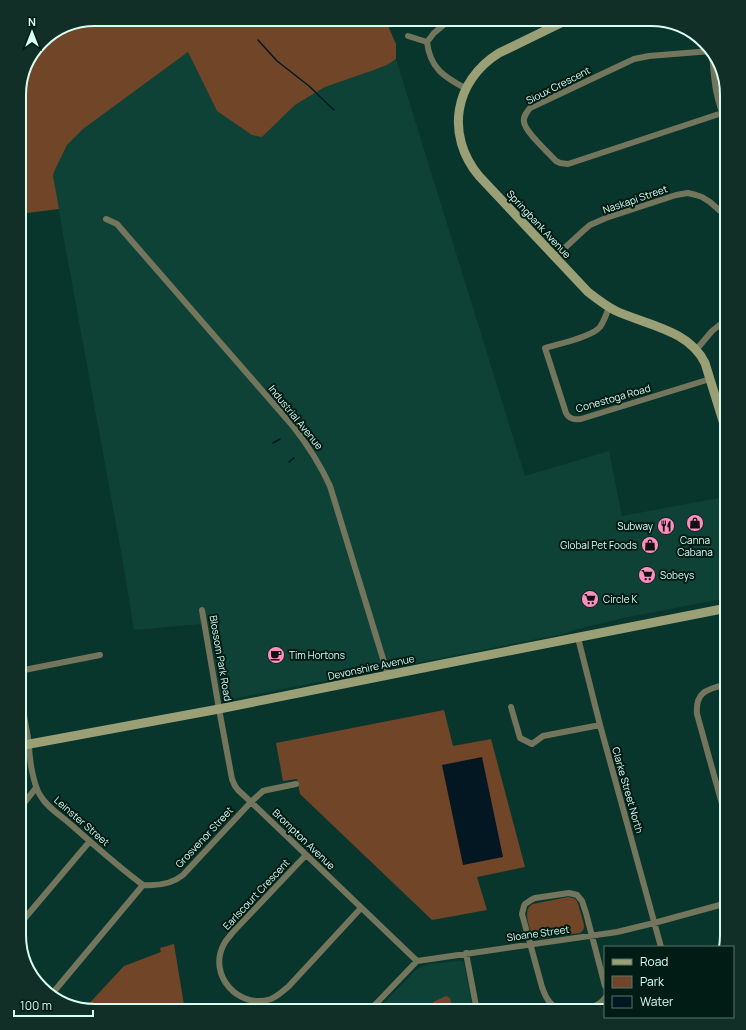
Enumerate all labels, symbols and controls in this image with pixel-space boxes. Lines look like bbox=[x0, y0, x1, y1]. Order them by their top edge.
north arrow bbox=[12, 12, 52, 52]
text: N bbox=[28, 14, 36, 29]
street label: Sioux Crescent bbox=[523, 63, 593, 107]
street label: Naskapi Street bbox=[601, 181, 669, 217]
street label: Springbank Avenue bbox=[504, 187, 574, 261]
street label: Conestoga Road bbox=[574, 381, 652, 415]
street label: Industrial Avenue bbox=[266, 382, 327, 452]
shop icon: Canna Cabana bbox=[685, 513, 705, 533]
restaurant icon: Subway bbox=[656, 516, 676, 536]
place label: Subway bbox=[617, 519, 654, 533]
place label: Canna Cabana bbox=[677, 533, 713, 559]
shop icon: Global Pet Foods bbox=[640, 535, 660, 555]
place label: Global Pet Foods bbox=[560, 538, 637, 552]
supermarket icon: Sobeys bbox=[637, 565, 657, 585]
place label: Sobeys bbox=[660, 568, 694, 582]
supermarket icon: Circle K bbox=[580, 589, 600, 609]
place label: Circle K bbox=[603, 592, 638, 606]
street label: Blossom Park Road bbox=[207, 614, 235, 702]
cafe icon: Tim Hortons bbox=[266, 645, 286, 665]
place label: Tim Hortons bbox=[289, 648, 345, 662]
street label: Devonshire Avenue bbox=[326, 651, 416, 683]
street label: Clarke Street North bbox=[609, 745, 647, 835]
street label: Leinster Street bbox=[51, 793, 113, 849]
street label: Grosvenor Street bbox=[172, 803, 236, 871]
street label: Brompton Avenue bbox=[270, 806, 338, 873]
street label: Earlscourt Crescent bbox=[219, 856, 293, 932]
street label: Sloane Street bbox=[506, 922, 570, 944]
legend bbox=[604, 946, 734, 1018]
text: Road bbox=[640, 953, 668, 970]
text: Park bbox=[640, 973, 665, 990]
scale bar bbox=[14, 992, 93, 1018]
text: Water bbox=[640, 993, 674, 1010]
text: 100 m bbox=[20, 997, 52, 1014]

